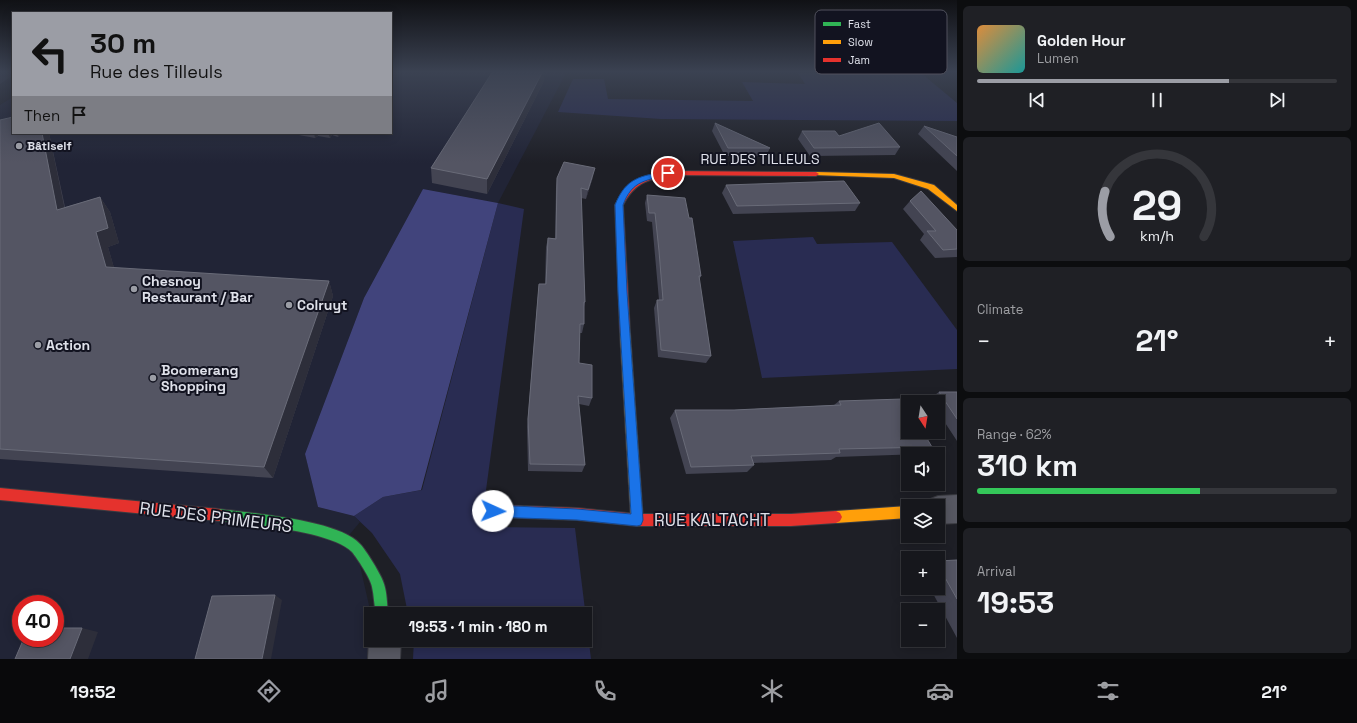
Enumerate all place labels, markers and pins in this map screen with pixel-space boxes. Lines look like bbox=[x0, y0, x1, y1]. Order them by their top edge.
place label: Bâtiself bbox=[27, 138, 72, 154]
marker: Bâtiself bbox=[14, 141, 24, 151]
pin bbox=[651, 156, 685, 190]
place label: Chesnoy Restaurant / Bar bbox=[142, 272, 253, 306]
marker: Chesnoy Restaurant / Bar bbox=[129, 284, 139, 294]
place label: Colruyt bbox=[297, 296, 347, 314]
marker: Colruyt bbox=[284, 300, 294, 310]
place label: Action bbox=[46, 336, 90, 354]
marker: Action bbox=[33, 340, 43, 350]
place label: Boomerang Shopping bbox=[161, 361, 239, 395]
marker: Boomerang Shopping bbox=[148, 373, 158, 383]

